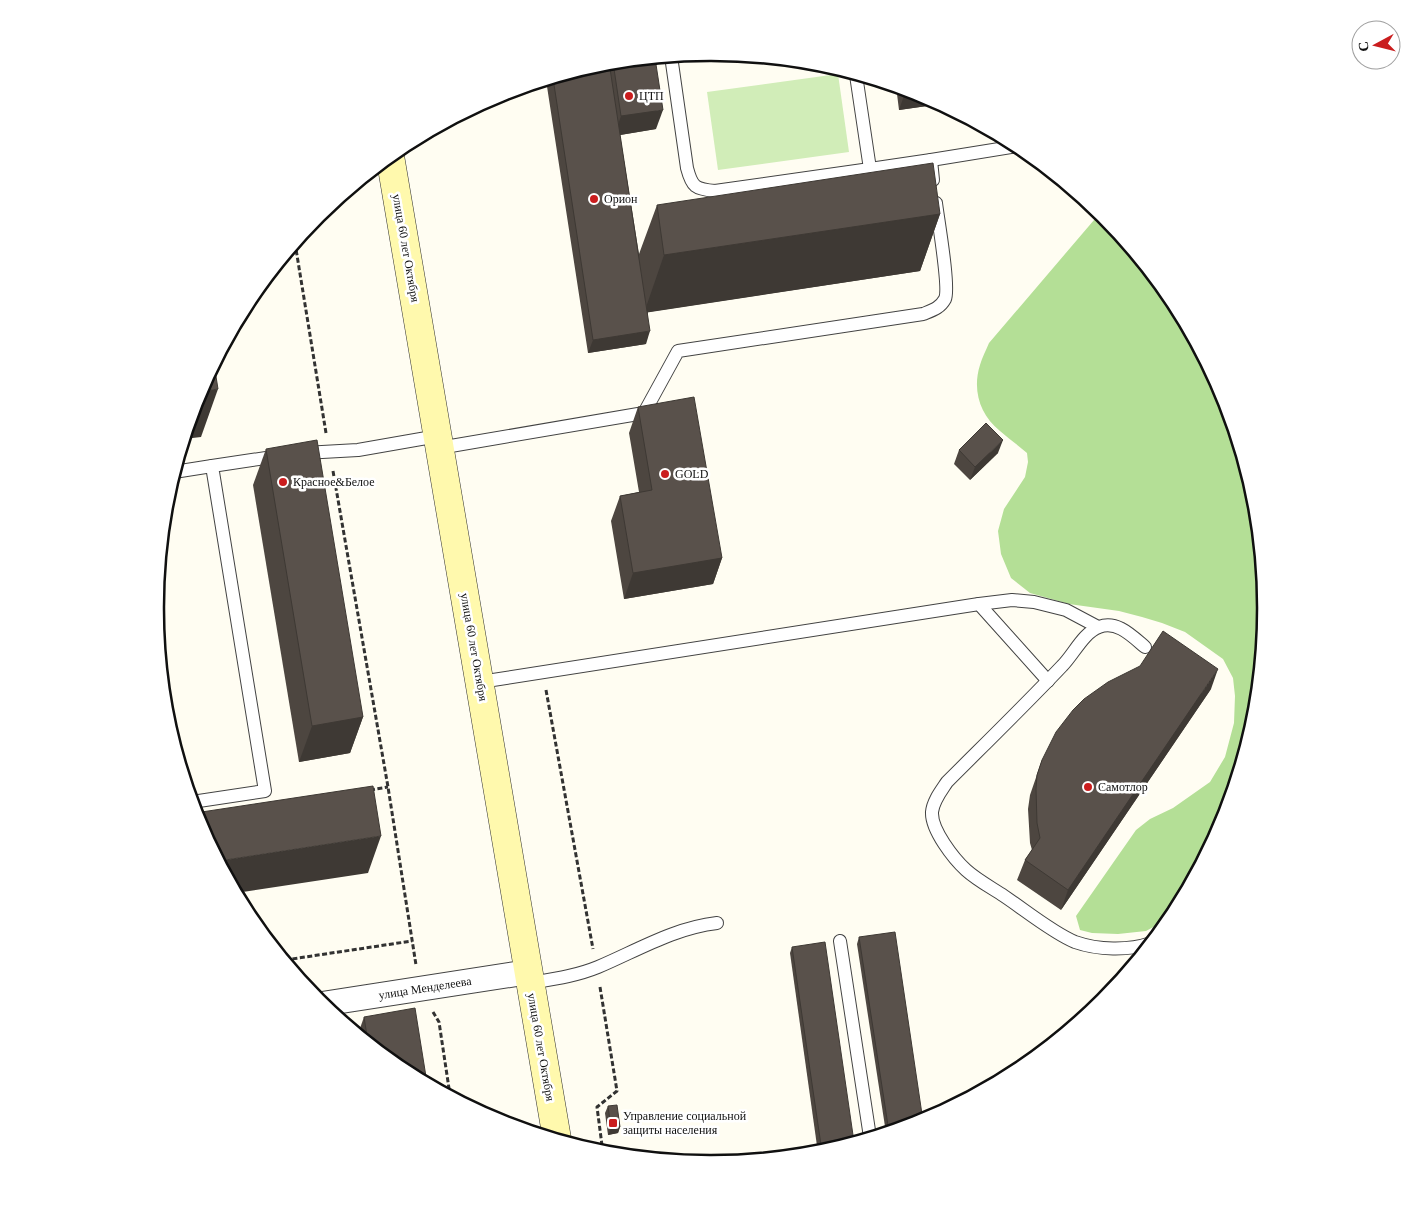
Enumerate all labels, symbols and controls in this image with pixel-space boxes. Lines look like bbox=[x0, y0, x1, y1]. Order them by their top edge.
north arrow bbox=[1351, 20, 1401, 70]
text: С bbox=[1356, 41, 1372, 52]
place label: ЦТП bbox=[639, 89, 664, 103]
marker: ЦТП bbox=[623, 90, 635, 102]
place label: Орион bbox=[604, 192, 638, 206]
street label: улица 60 лет Октября bbox=[390, 193, 423, 304]
marker: Орион bbox=[588, 193, 600, 205]
place label: GOLD bbox=[675, 467, 709, 481]
marker: GOLD bbox=[659, 468, 671, 480]
place label: Красное&Белое bbox=[293, 475, 375, 489]
marker: Красное&Белое bbox=[277, 476, 289, 488]
street label: улица 60 лет Октября bbox=[458, 592, 491, 703]
place label: Самотлор bbox=[1098, 780, 1148, 794]
marker: Самотлор bbox=[1082, 781, 1094, 793]
street label: улица Менделеева bbox=[378, 974, 473, 1002]
street label: улица 60 лет Октября bbox=[525, 992, 558, 1103]
place label: Управление социальной защиты населения bbox=[623, 1109, 747, 1137]
marker: Управление социальной защиты населения bbox=[607, 1117, 619, 1129]

